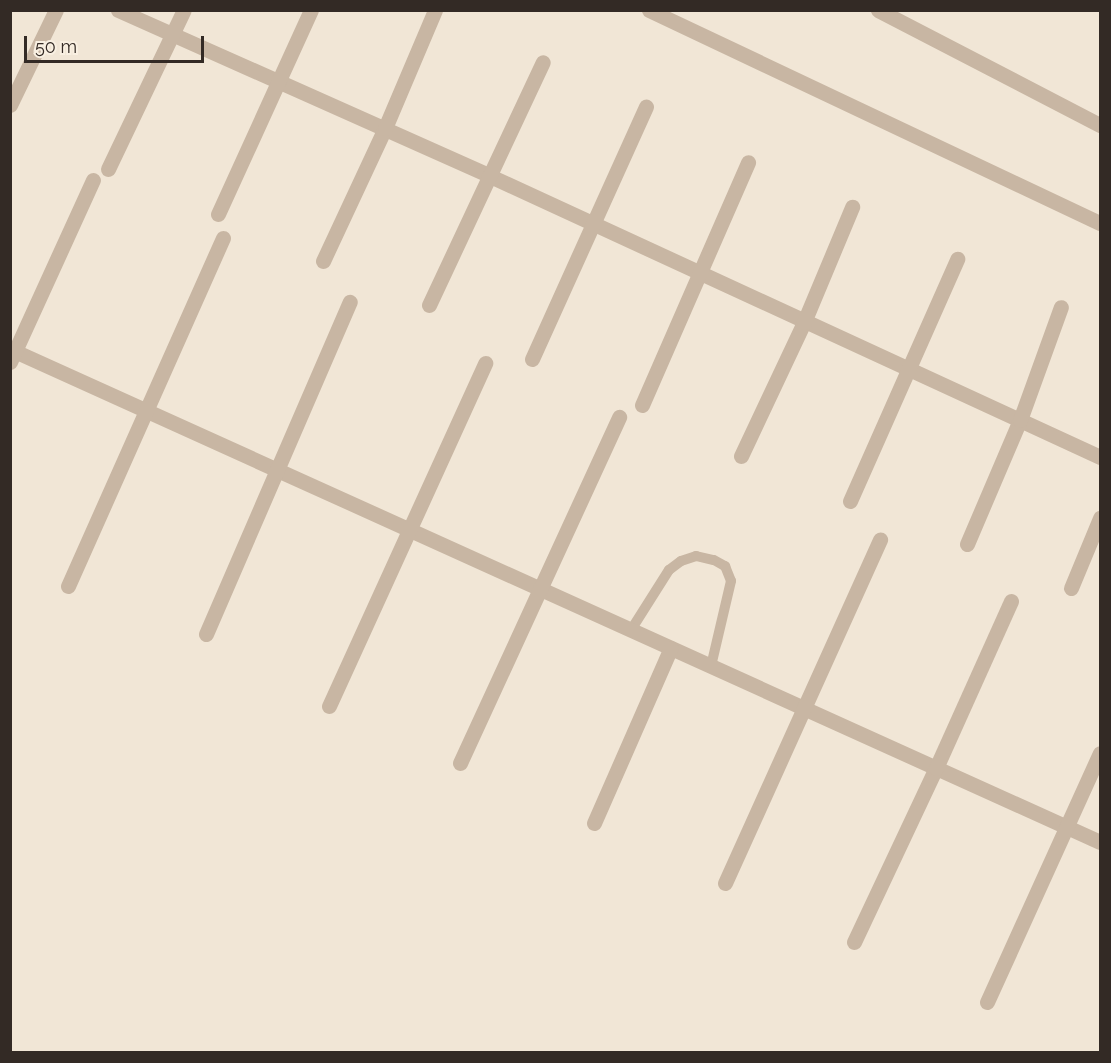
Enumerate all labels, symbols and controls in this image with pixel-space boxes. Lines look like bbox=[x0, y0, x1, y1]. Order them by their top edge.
scale bar bbox=[27, 24, 207, 62]
text: 50 m bbox=[35, 36, 77, 57]

